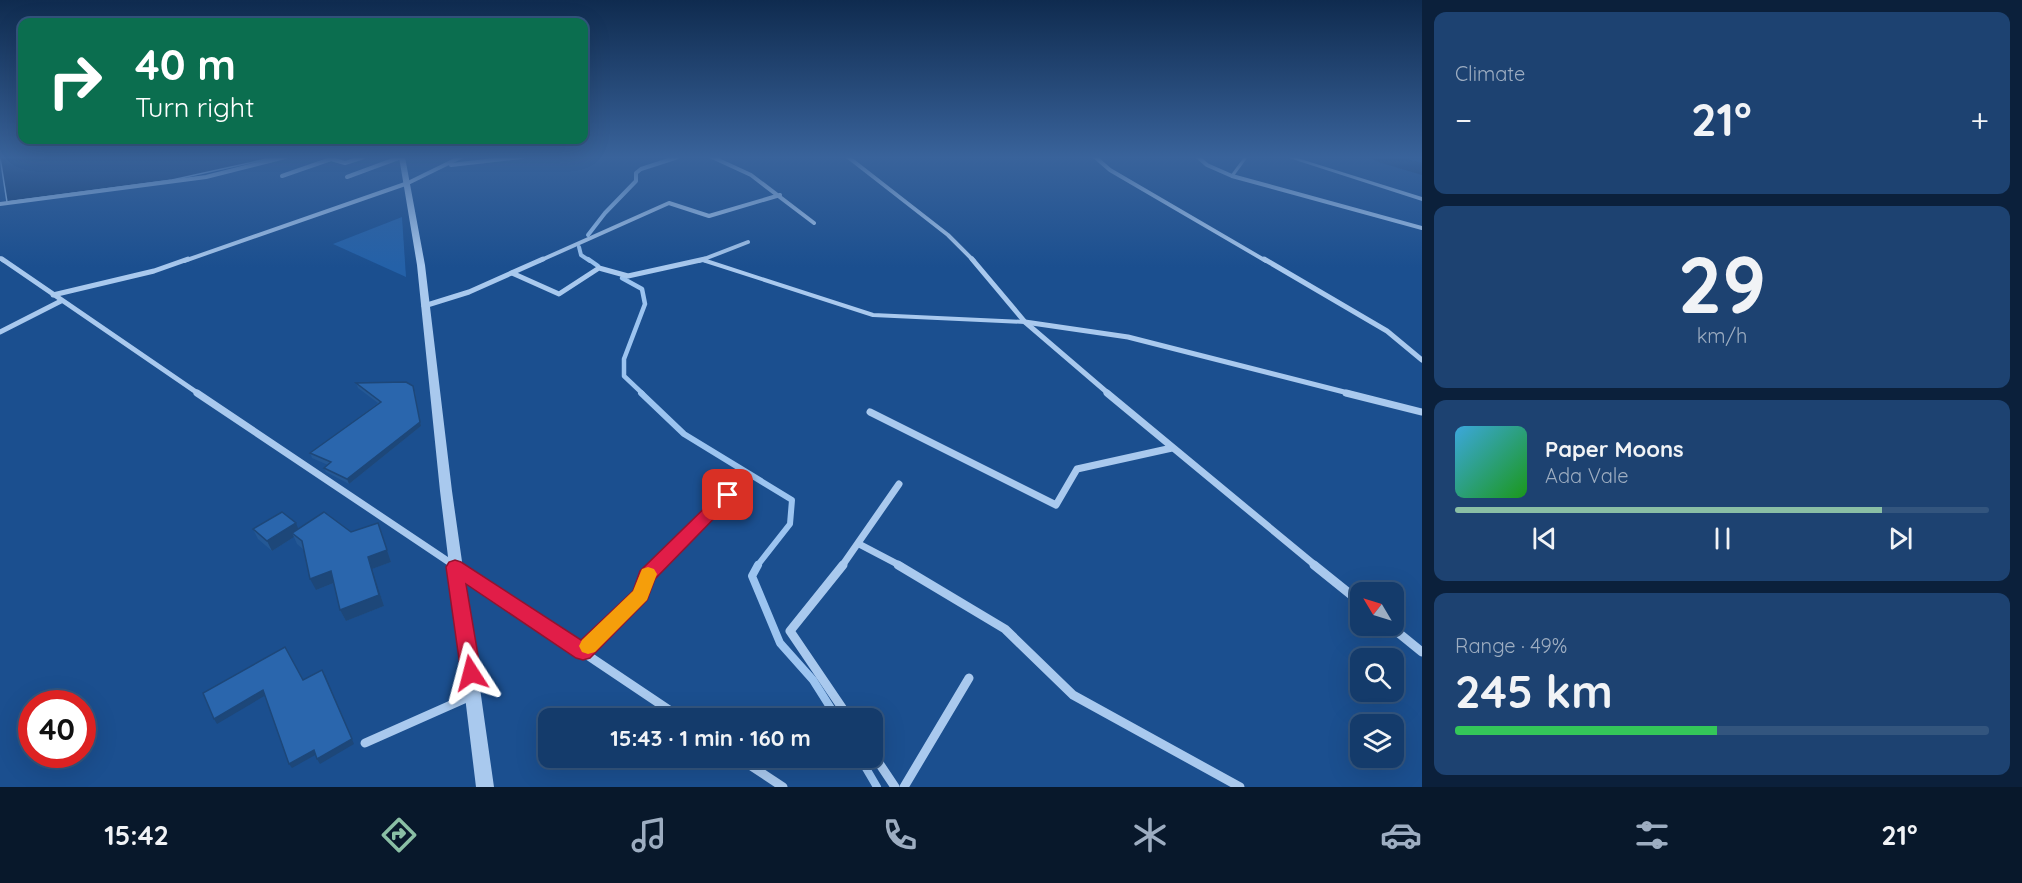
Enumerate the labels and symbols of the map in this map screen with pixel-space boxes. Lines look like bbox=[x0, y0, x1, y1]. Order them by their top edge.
pin bbox=[702, 469, 753, 520]
north arrow bbox=[1350, 582, 1404, 636]
position arrow bbox=[439, 641, 503, 705]
speed limit sign: 40 bbox=[18, 690, 96, 768]

